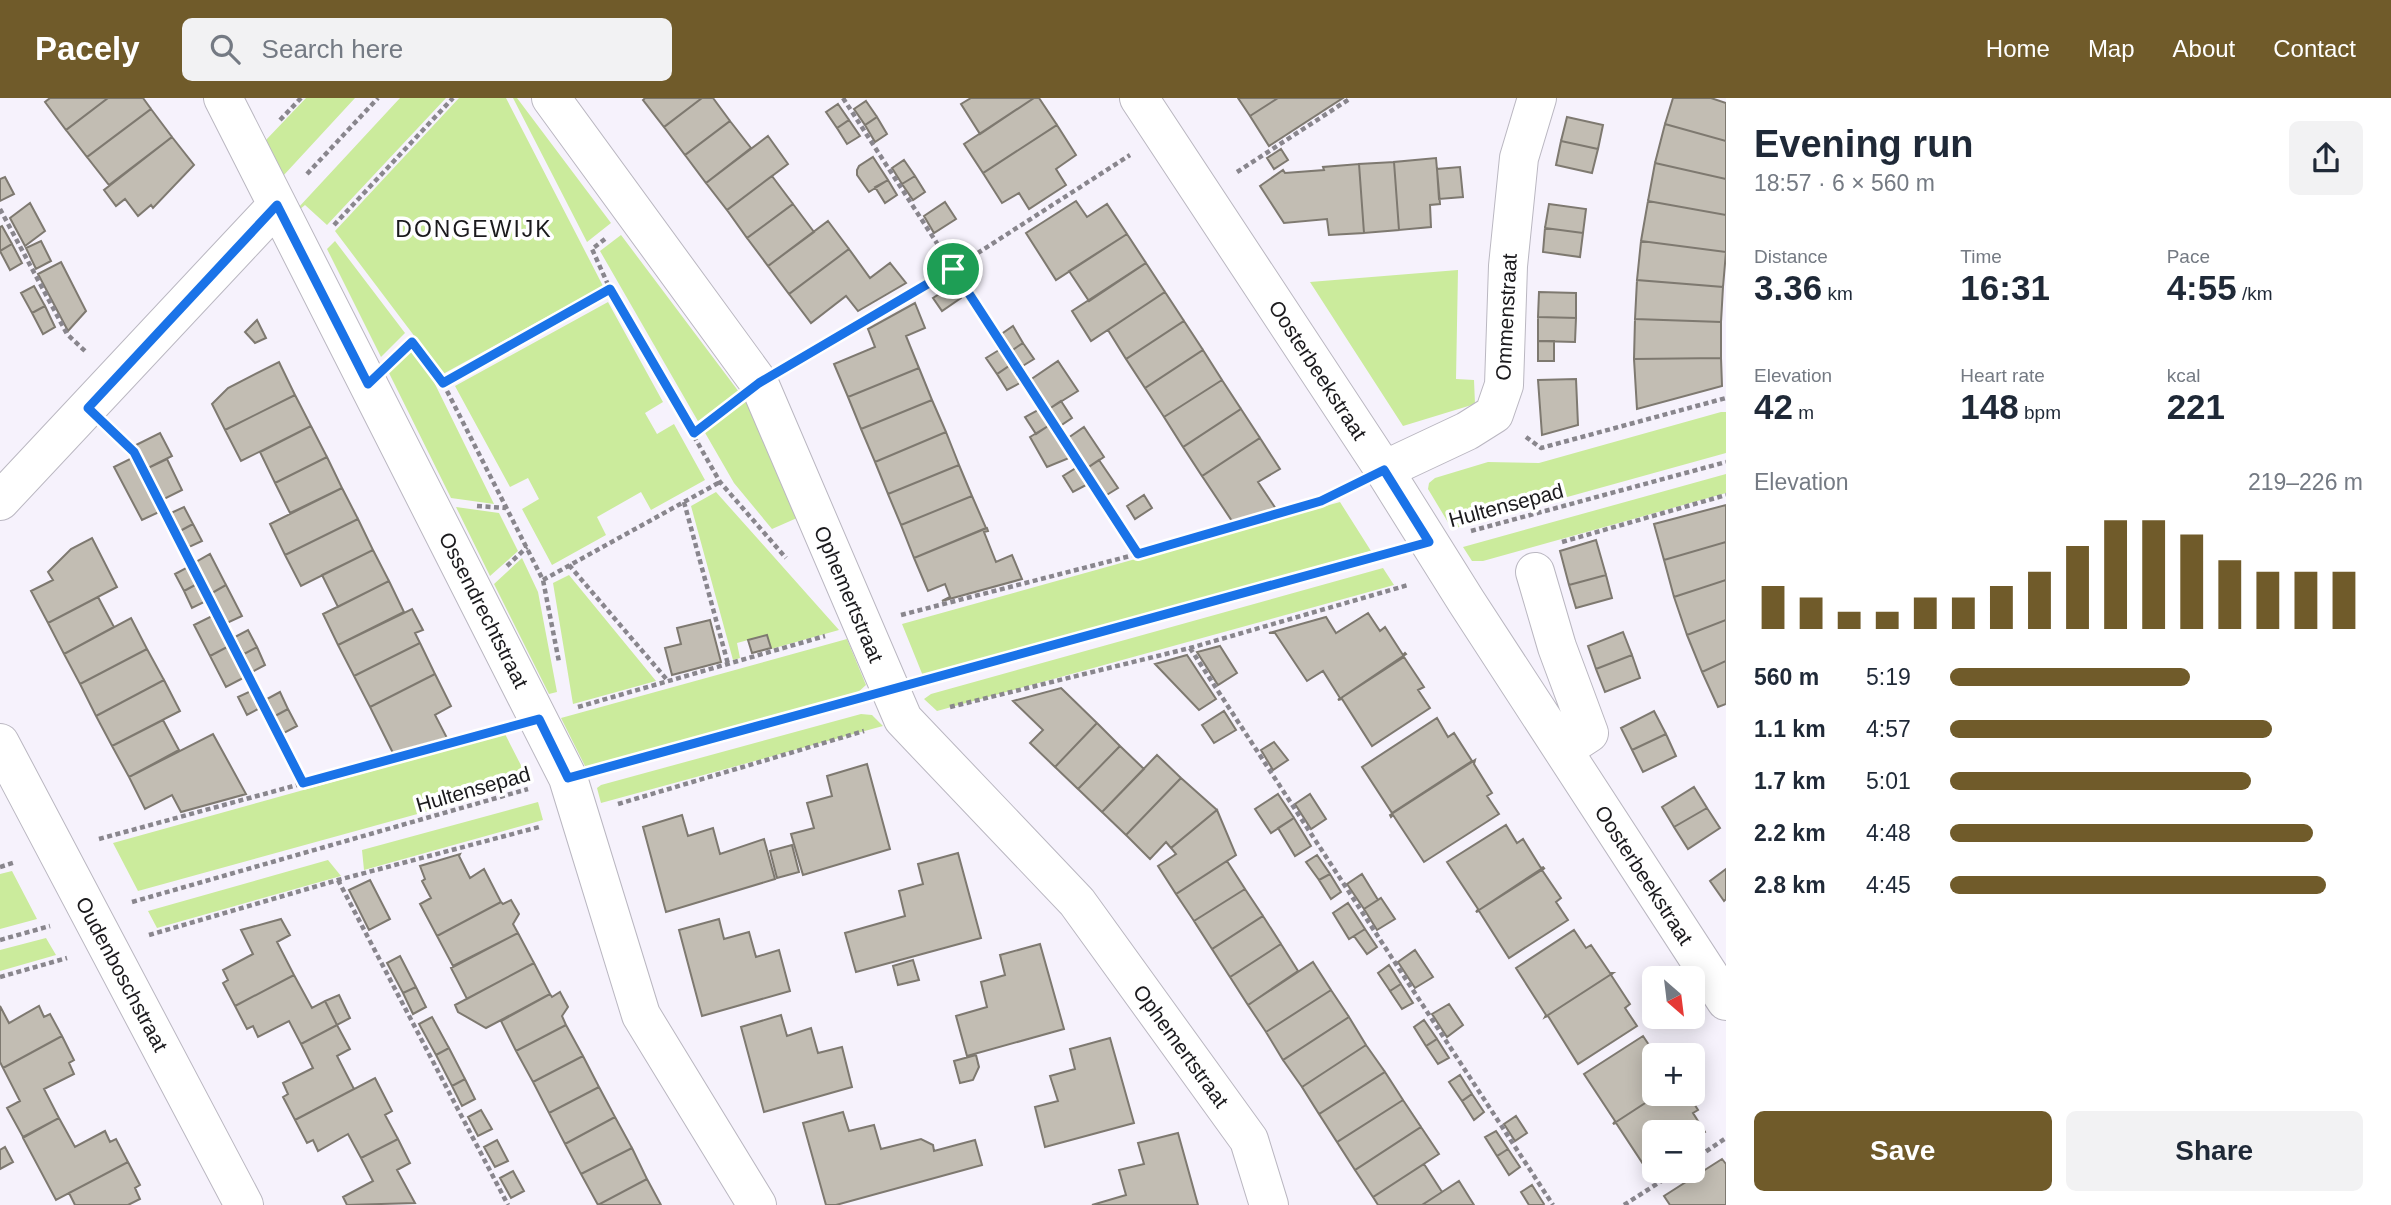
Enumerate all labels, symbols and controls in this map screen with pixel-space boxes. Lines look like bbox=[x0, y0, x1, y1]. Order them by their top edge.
search box bbox=[182, 18, 672, 81]
text: Pacely bbox=[35, 30, 140, 67]
icon: search bbox=[206, 30, 244, 68]
text: Search here bbox=[262, 34, 403, 64]
text: Home bbox=[1986, 35, 2050, 62]
text: Map bbox=[2088, 35, 2135, 62]
text: About bbox=[2173, 35, 2235, 62]
text: Contact bbox=[2273, 35, 2356, 62]
button: share bbox=[2289, 121, 2363, 195]
text: Evening run bbox=[1754, 123, 1974, 165]
text: 18:57 · 6 × 560 m bbox=[1754, 170, 1935, 196]
district label: DONGEWIJK bbox=[395, 216, 553, 242]
pin bbox=[923, 239, 983, 299]
text: Distance bbox=[1754, 246, 1828, 267]
text: Time bbox=[1960, 246, 2002, 267]
text: Pace bbox=[2167, 246, 2210, 267]
icon: arrive bbox=[934, 250, 972, 288]
street label: Ommenstraat bbox=[1491, 253, 1521, 381]
text: 3.36 bbox=[1754, 268, 1822, 307]
text: 16:31 bbox=[1960, 268, 2050, 307]
text: 4:55 bbox=[2167, 268, 2237, 307]
text: km bbox=[1822, 283, 1853, 304]
text: /km bbox=[2237, 283, 2273, 304]
street label: Oosterbeekstraat bbox=[1264, 296, 1372, 444]
text: Elevation bbox=[1754, 365, 1832, 386]
text: Heart rate bbox=[1960, 365, 2045, 386]
text: kcal bbox=[2167, 365, 2200, 386]
text: 42 bbox=[1754, 387, 1793, 426]
text: 148 bbox=[1960, 387, 2019, 426]
text: 221 bbox=[2167, 387, 2225, 426]
text: m bbox=[1793, 402, 1814, 423]
text: bpm bbox=[2019, 402, 2061, 423]
text: Elevation bbox=[1754, 469, 1849, 495]
text: 219–226 m bbox=[2248, 469, 2363, 495]
street label: Hultensepad bbox=[1446, 479, 1566, 531]
street label: Ophemertstraat bbox=[810, 522, 888, 666]
street label: Ossendrechtstraat bbox=[435, 528, 533, 692]
text: 560 m bbox=[1754, 664, 1819, 690]
text: 5:19 bbox=[1866, 664, 1911, 690]
text: 1.1 km bbox=[1754, 716, 1826, 742]
text: 4:57 bbox=[1866, 716, 1911, 742]
street label: Hultensepad bbox=[413, 762, 533, 816]
text: 1.7 km bbox=[1754, 768, 1826, 794]
text: 5:01 bbox=[1866, 768, 1911, 794]
street label: Oosterbeekstraat bbox=[1590, 801, 1698, 949]
text: 2.2 km bbox=[1754, 820, 1826, 846]
text: 4:48 bbox=[1866, 820, 1911, 846]
text: 2.8 km bbox=[1754, 872, 1826, 898]
text: 4:45 bbox=[1866, 872, 1911, 898]
street label: Oudenboschstraat bbox=[72, 893, 173, 1055]
north arrow bbox=[1642, 966, 1704, 1029]
map controls bbox=[1642, 966, 1705, 1183]
street label: Ophemertstraat bbox=[1129, 980, 1233, 1112]
button: + bbox=[1642, 1043, 1705, 1106]
button: Save bbox=[1754, 1111, 2052, 1191]
button: Share bbox=[2066, 1111, 2363, 1191]
button: − bbox=[1642, 1120, 1705, 1183]

